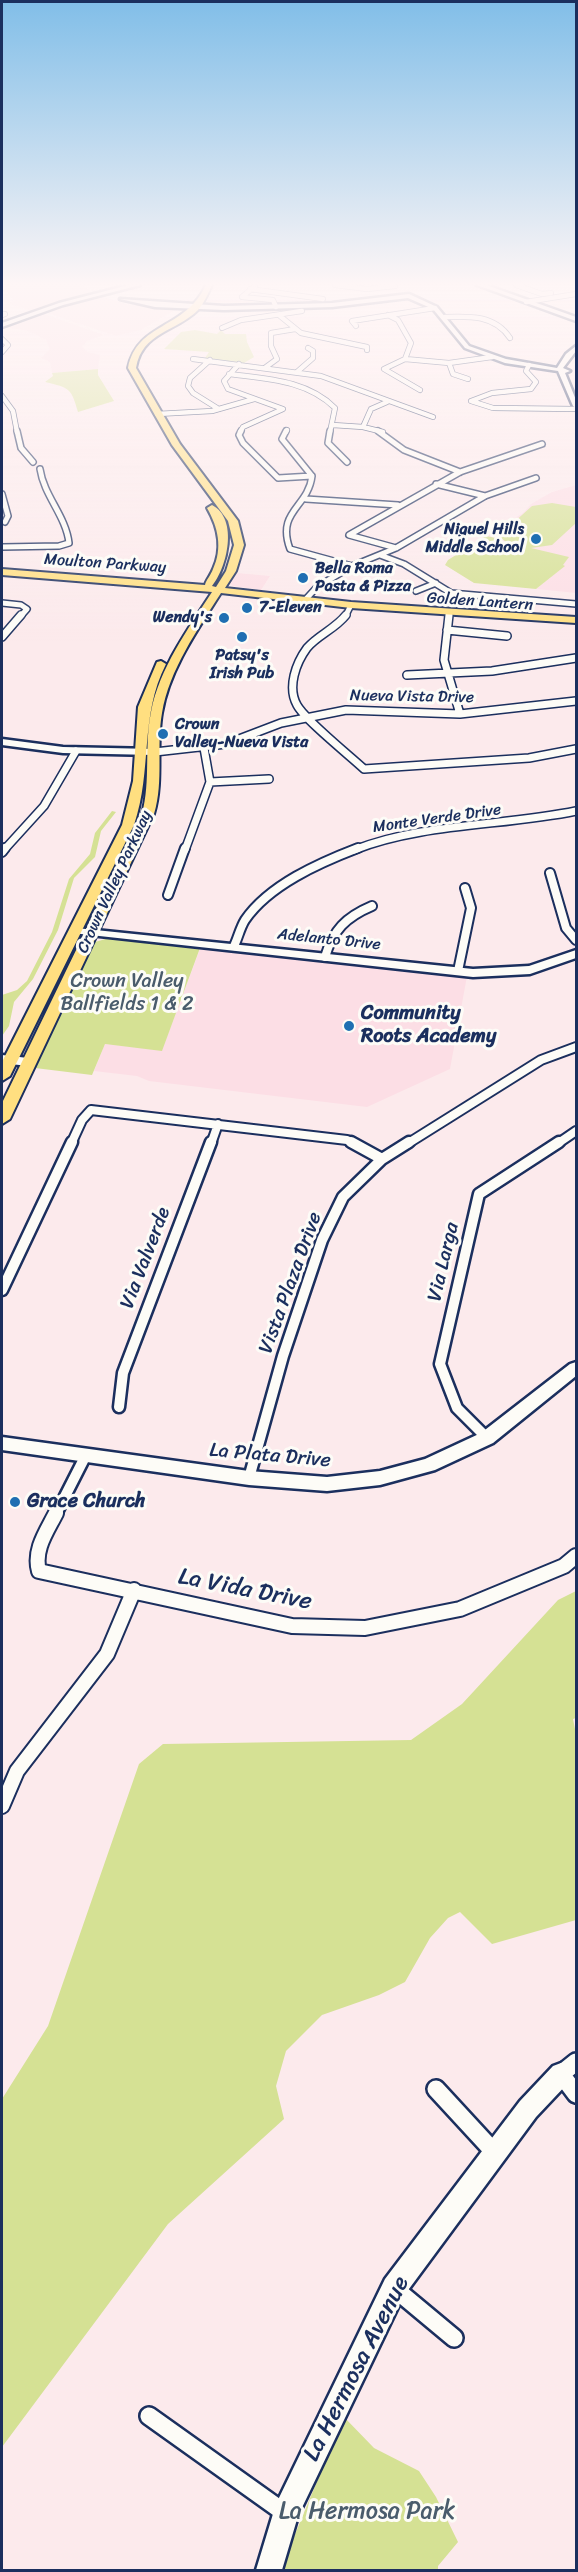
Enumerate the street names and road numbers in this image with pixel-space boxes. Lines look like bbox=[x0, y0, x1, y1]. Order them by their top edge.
street label: Moulton Parkway bbox=[43, 550, 167, 578]
street label: Golden Lantern bbox=[426, 589, 534, 615]
street label: Nueva Vista Drive bbox=[350, 686, 474, 708]
street label: Monte Verde Drive bbox=[372, 801, 502, 837]
street label: Crown Valley Parkway bbox=[74, 808, 156, 956]
street label: Adelanto Drive bbox=[276, 925, 382, 955]
street label: Via Valverde bbox=[116, 1204, 176, 1312]
street label: Vista Plaza Drive bbox=[254, 1209, 328, 1357]
street label: Via Larga bbox=[423, 1220, 465, 1304]
street label: La Plata Drive bbox=[208, 1439, 332, 1473]
street label: La Vida Drive bbox=[176, 1563, 314, 1617]
street label: La Hermosa Avenue bbox=[298, 2272, 416, 2466]

